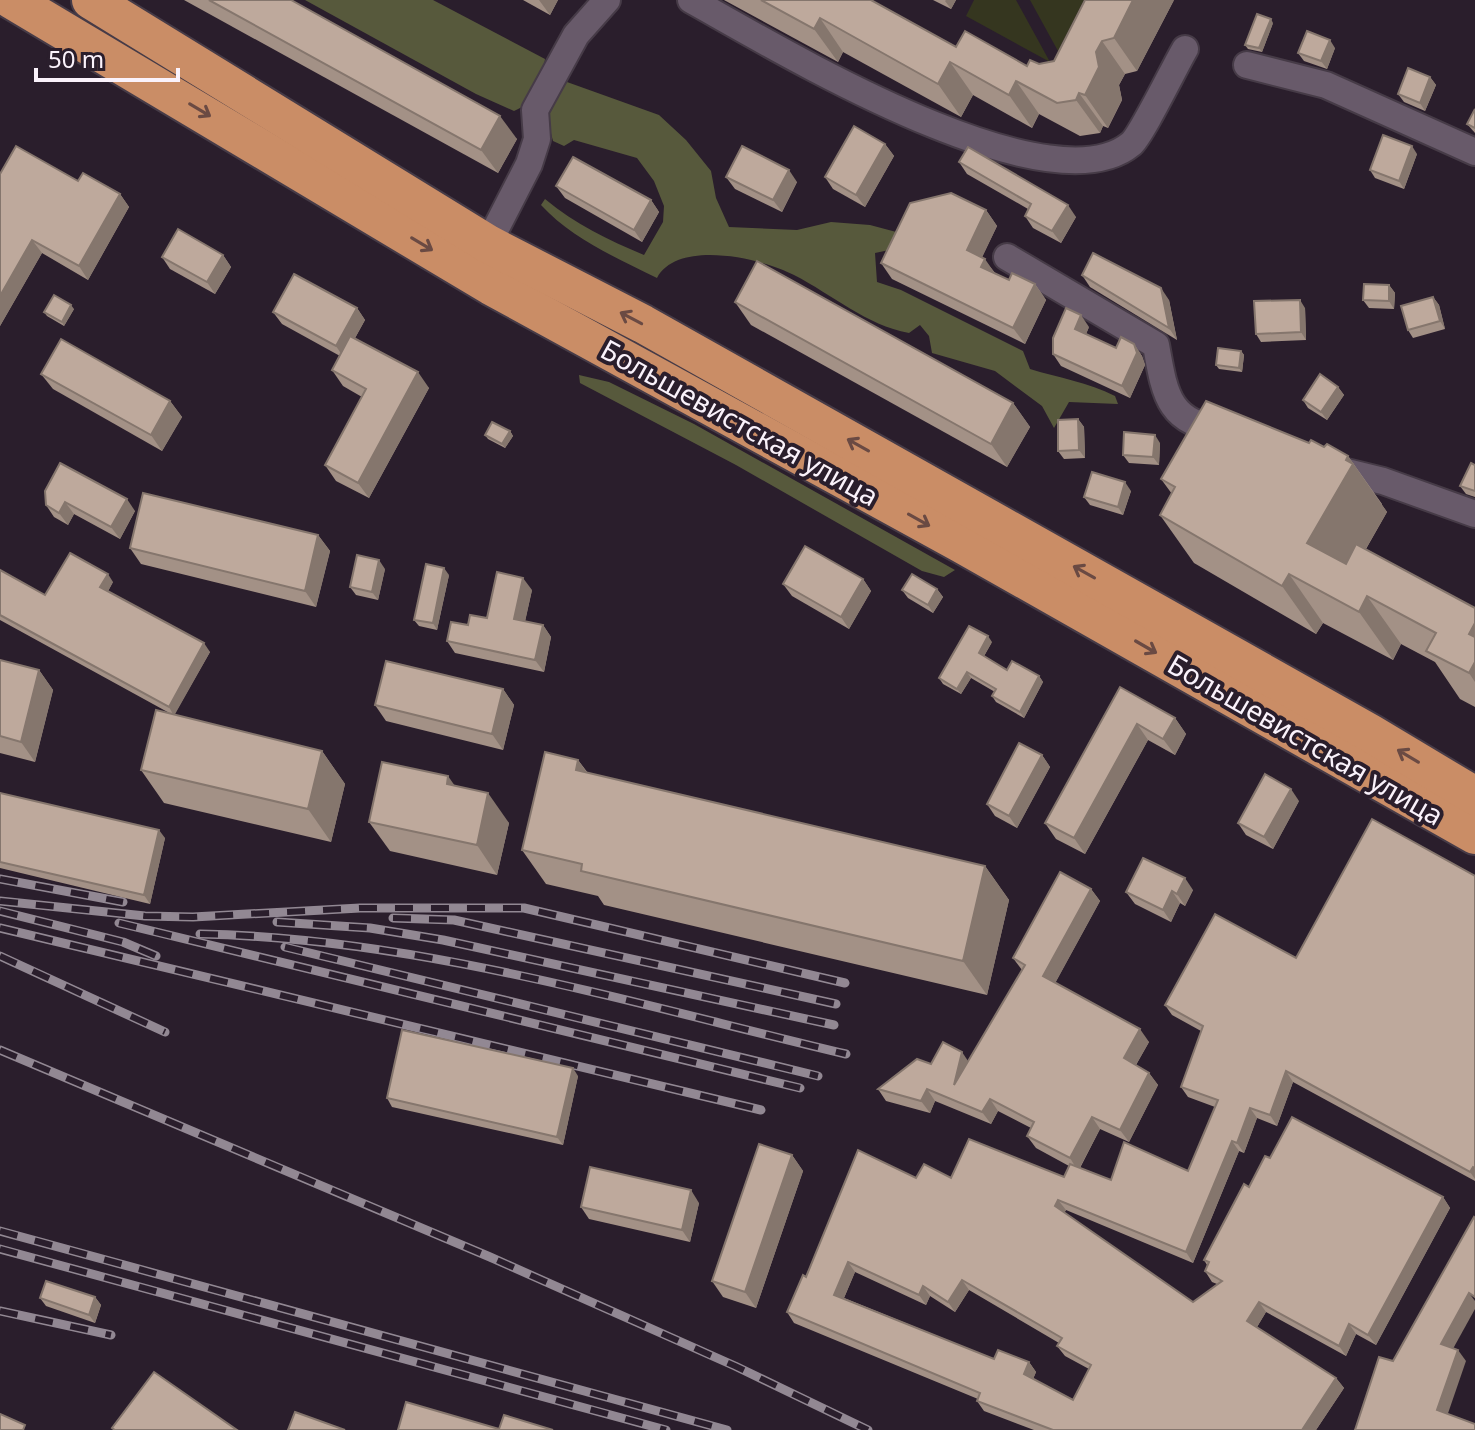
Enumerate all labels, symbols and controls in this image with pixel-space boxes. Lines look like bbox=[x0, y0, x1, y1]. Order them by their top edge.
scale bar bbox=[36, 32, 178, 82]
text: 50 m bbox=[48, 42, 104, 75]
one-way arrow bbox=[188, 102, 210, 119]
one-way arrow bbox=[410, 237, 433, 253]
one-way arrow bbox=[620, 310, 643, 326]
street label: Большевистская улица bbox=[594, 330, 886, 514]
one-way arrow bbox=[847, 437, 870, 453]
one-way arrow bbox=[906, 513, 930, 529]
one-way arrow bbox=[1073, 564, 1097, 579]
one-way arrow bbox=[1133, 640, 1157, 655]
street label: Большевистская улица bbox=[1161, 644, 1451, 834]
one-way arrow bbox=[1397, 747, 1420, 763]

